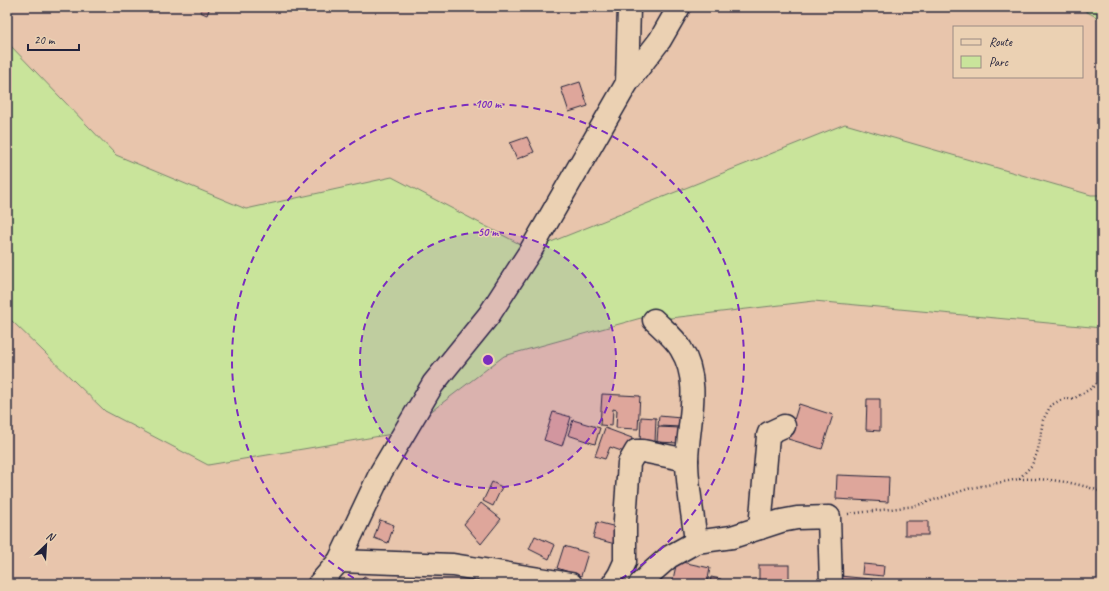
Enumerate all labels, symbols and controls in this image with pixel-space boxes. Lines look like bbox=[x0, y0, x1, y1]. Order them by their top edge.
scale bar bbox=[28, 26, 79, 52]
legend bbox=[953, 26, 1083, 78]
text: 20 m bbox=[34, 32, 56, 48]
text: Route bbox=[989, 34, 1013, 50]
text: Parc bbox=[989, 54, 1009, 70]
text: 100 m bbox=[475, 96, 502, 112]
text: 50 m bbox=[478, 224, 499, 240]
centre of rings bbox=[481, 353, 495, 367]
north arrow bbox=[26, 525, 66, 565]
text: N bbox=[44, 528, 58, 545]

